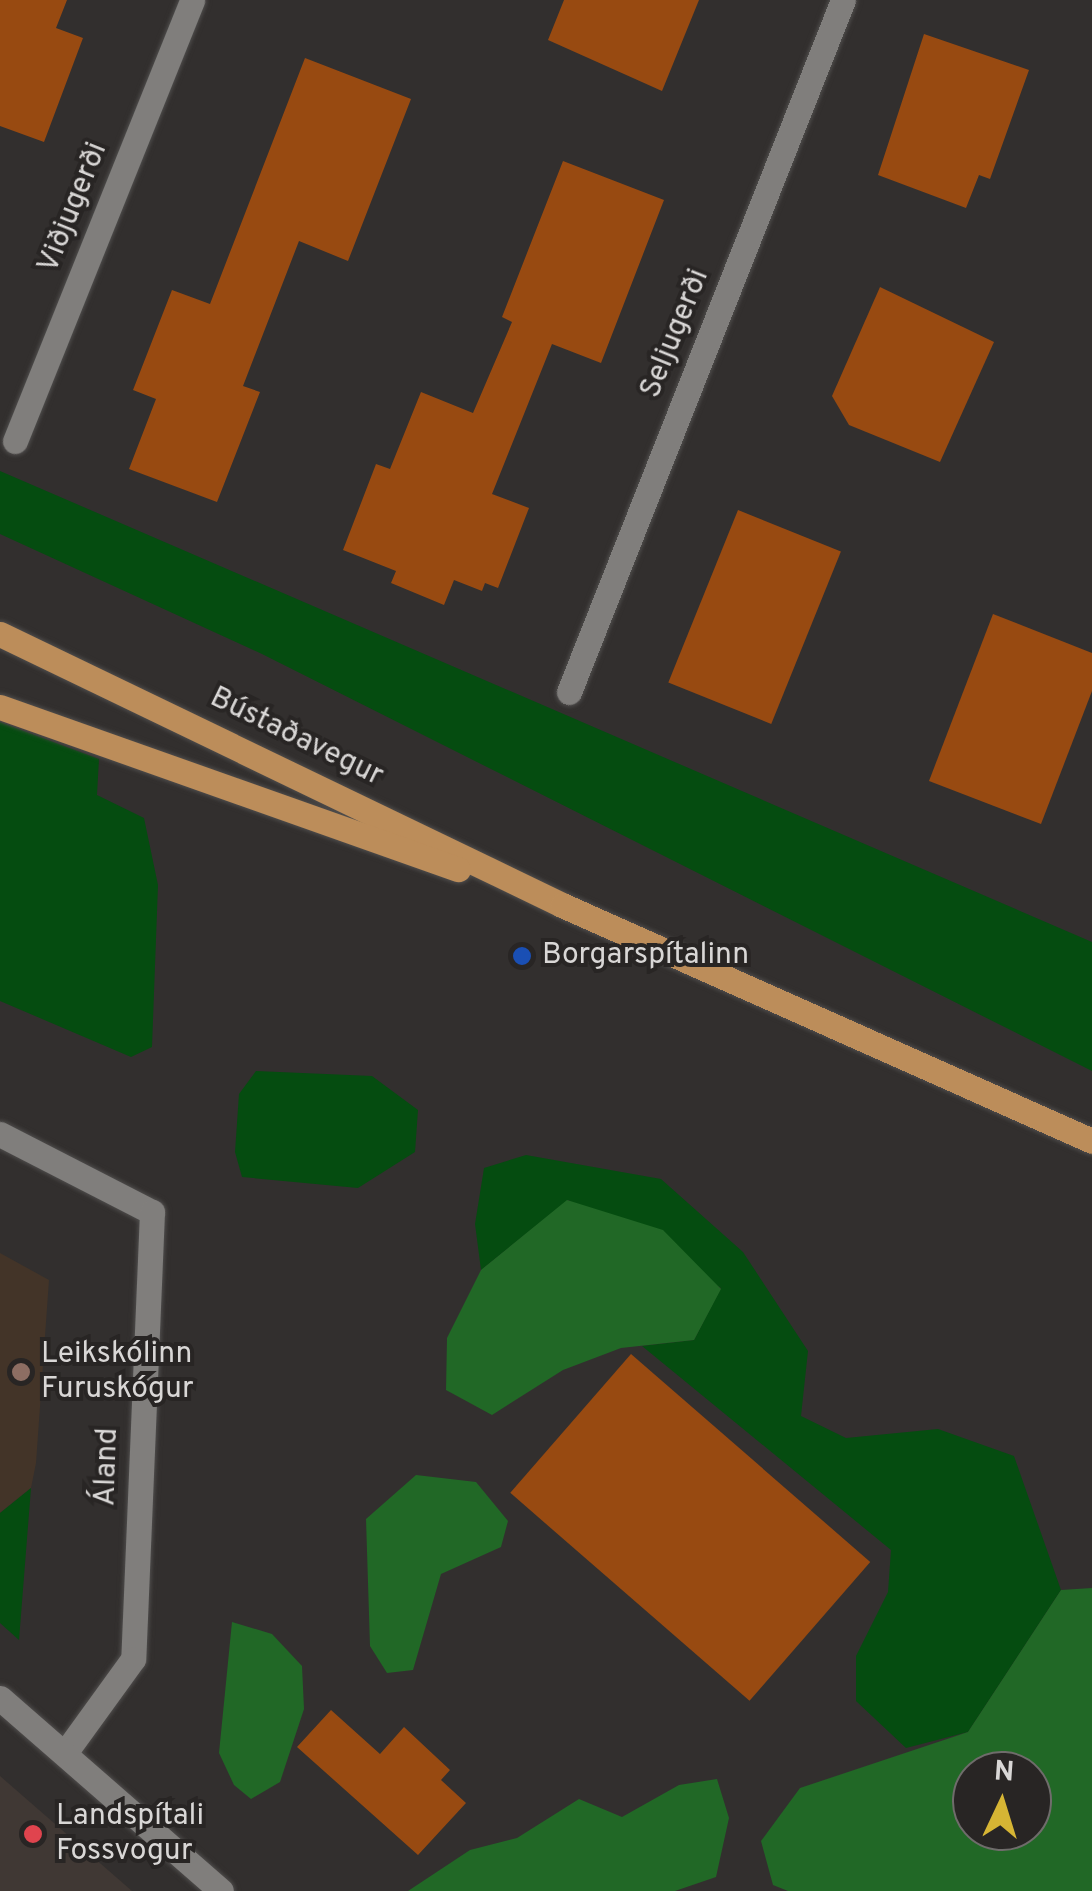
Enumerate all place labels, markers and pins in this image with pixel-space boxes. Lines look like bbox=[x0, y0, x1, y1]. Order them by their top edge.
place label: Borgarspítalinn bbox=[542, 938, 749, 974]
marker: Borgarspítalinn bbox=[511, 945, 533, 967]
place label: Leikskólinn Furuskógur bbox=[41, 1337, 194, 1408]
marker: Leikskólinn Furuskógur bbox=[10, 1361, 32, 1383]
place label: Landspítali Fossvogur bbox=[56, 1799, 204, 1870]
marker: Landspítali Fossvogur bbox=[20, 1821, 46, 1847]

